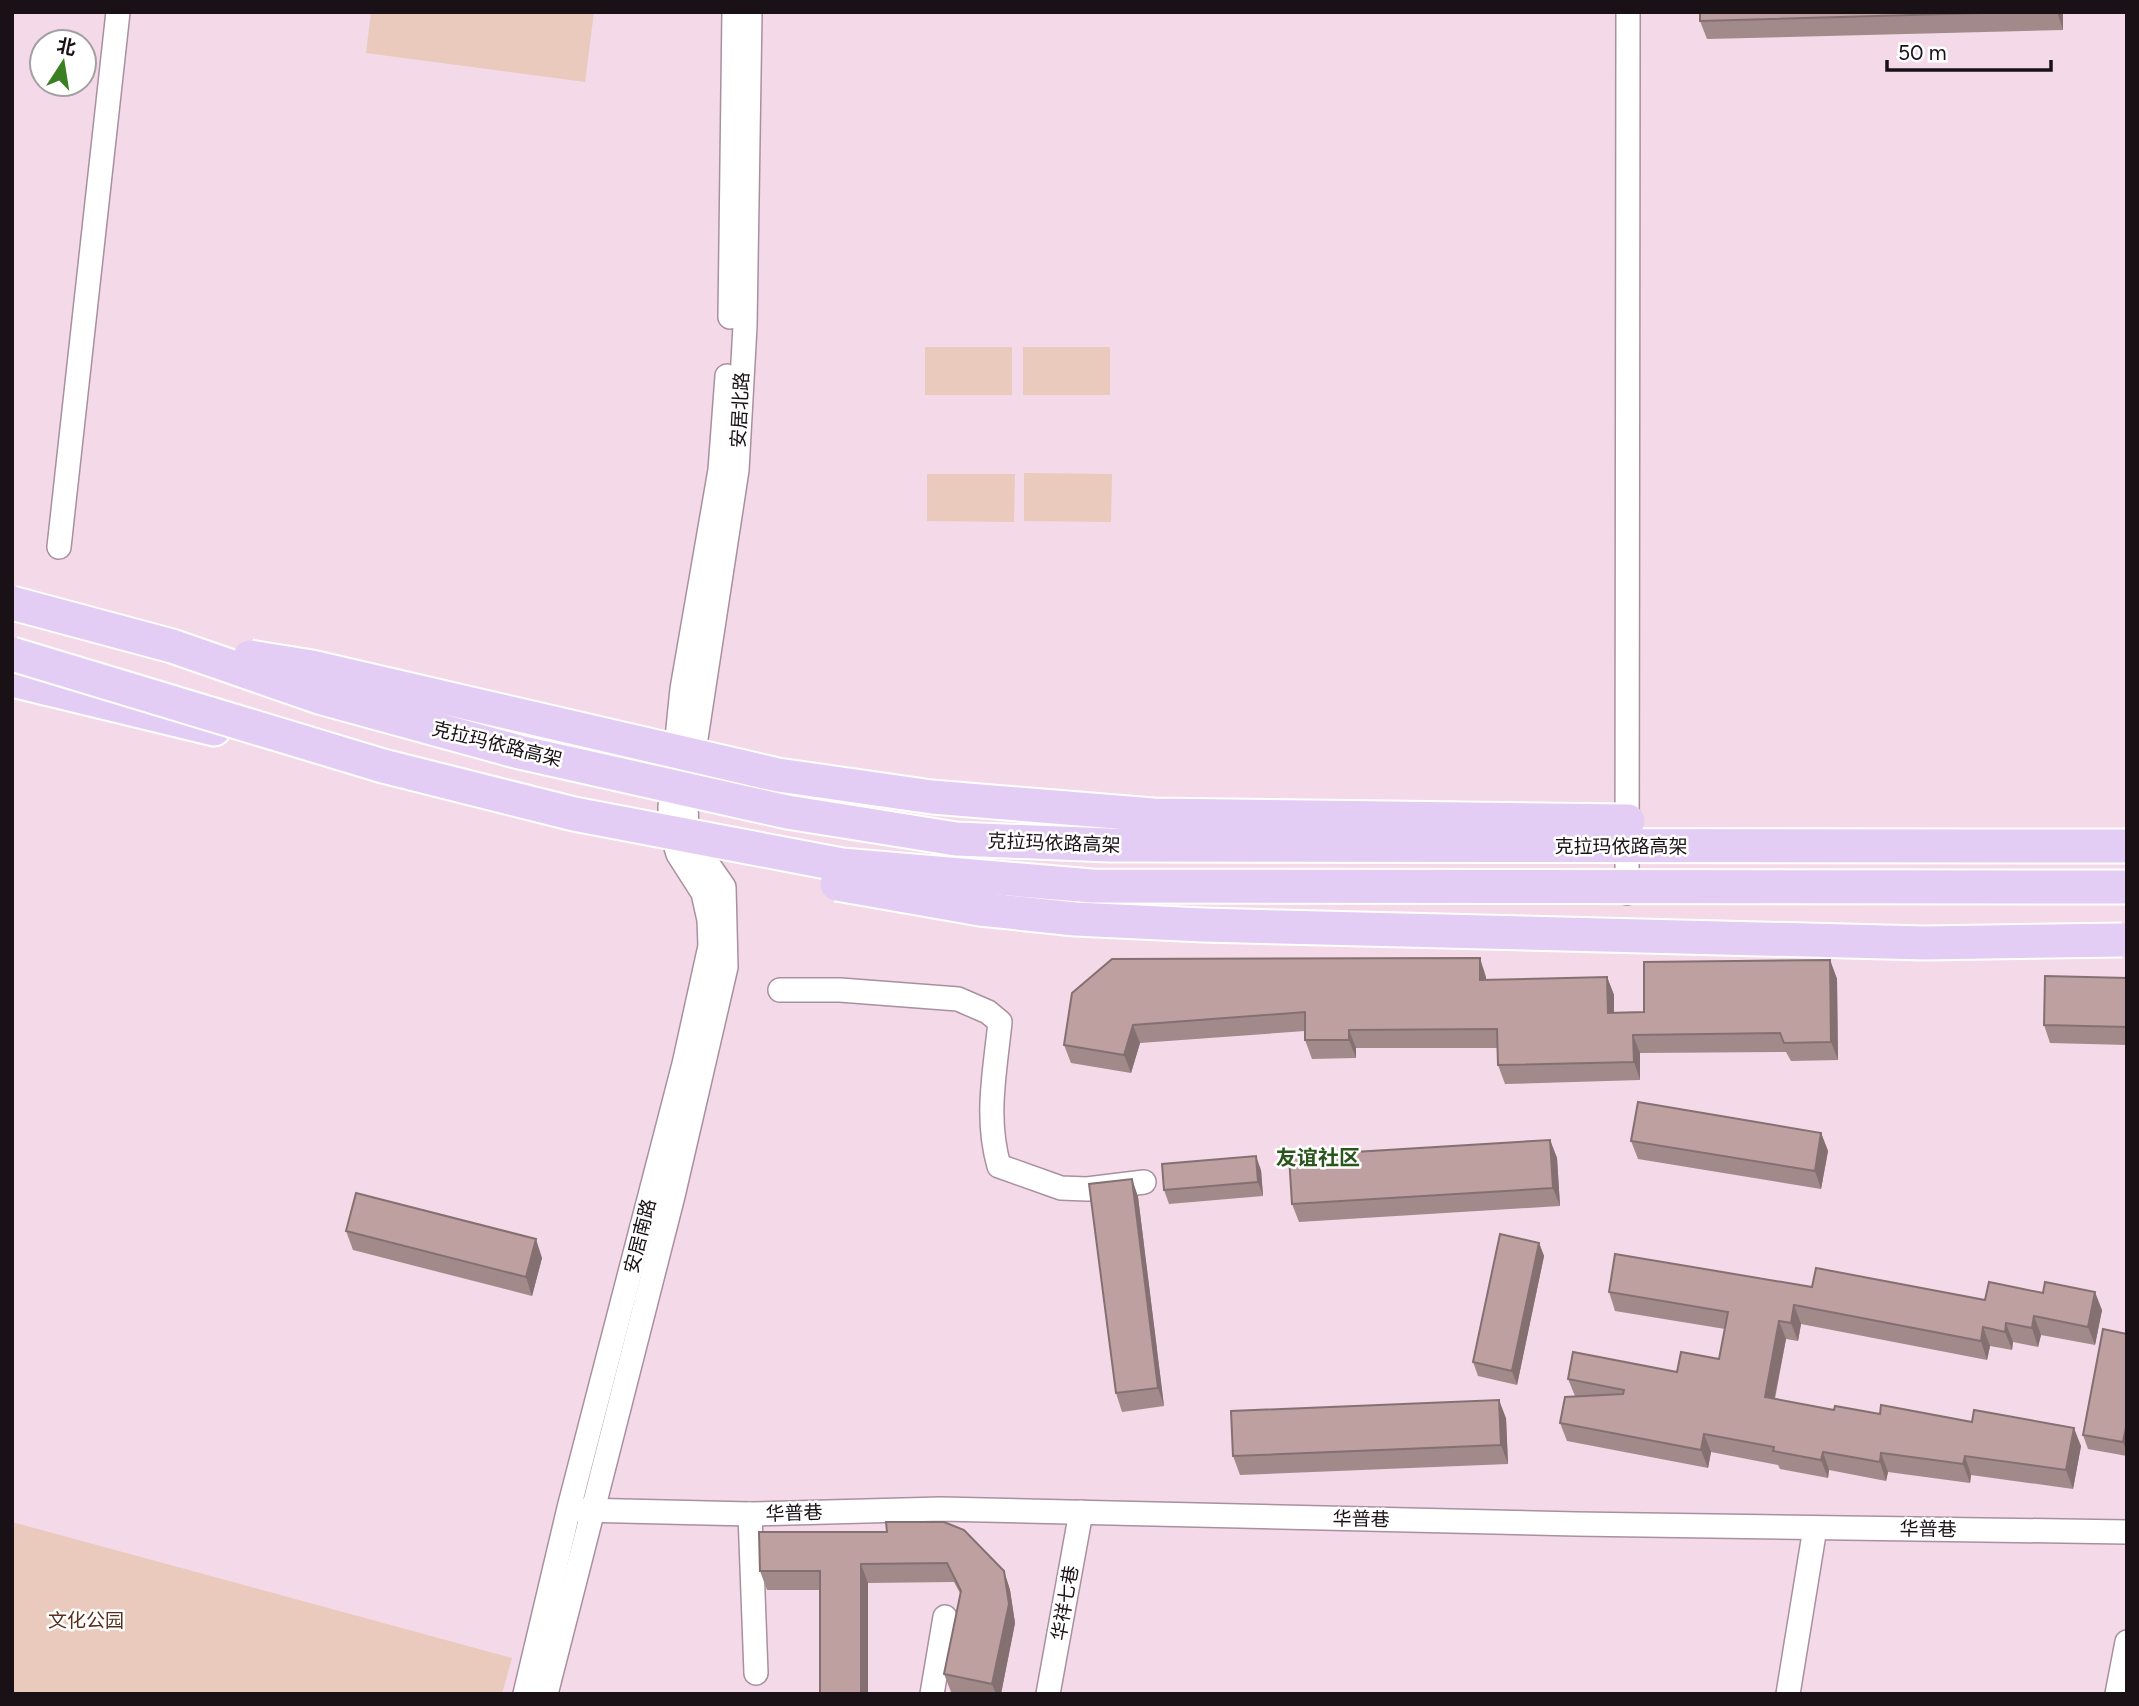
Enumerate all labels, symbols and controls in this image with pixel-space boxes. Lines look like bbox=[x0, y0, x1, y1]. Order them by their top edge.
north arrow bbox=[28, 28, 98, 98]
scale bar bbox=[1887, 28, 2052, 72]
text: 北 bbox=[55, 34, 78, 60]
text: 50 m bbox=[1898, 40, 1947, 65]
street label: 安居北路 bbox=[727, 371, 753, 449]
street label: 克拉玛依路高架 bbox=[430, 717, 564, 771]
street label: 克拉玛依路高架 bbox=[987, 829, 1121, 857]
street label: 克拉玛依路高架 bbox=[1554, 835, 1688, 858]
district label: 友谊社区 bbox=[1276, 1145, 1360, 1170]
street label: 安居南路 bbox=[620, 1196, 660, 1276]
street label: 华普巷 bbox=[765, 1501, 823, 1525]
street label: 华普巷 bbox=[1332, 1507, 1390, 1531]
street label: 华普巷 bbox=[1899, 1517, 1957, 1541]
street label: 华祥七巷 bbox=[1047, 1564, 1083, 1642]
park label: 文化公园 bbox=[48, 1609, 124, 1632]

